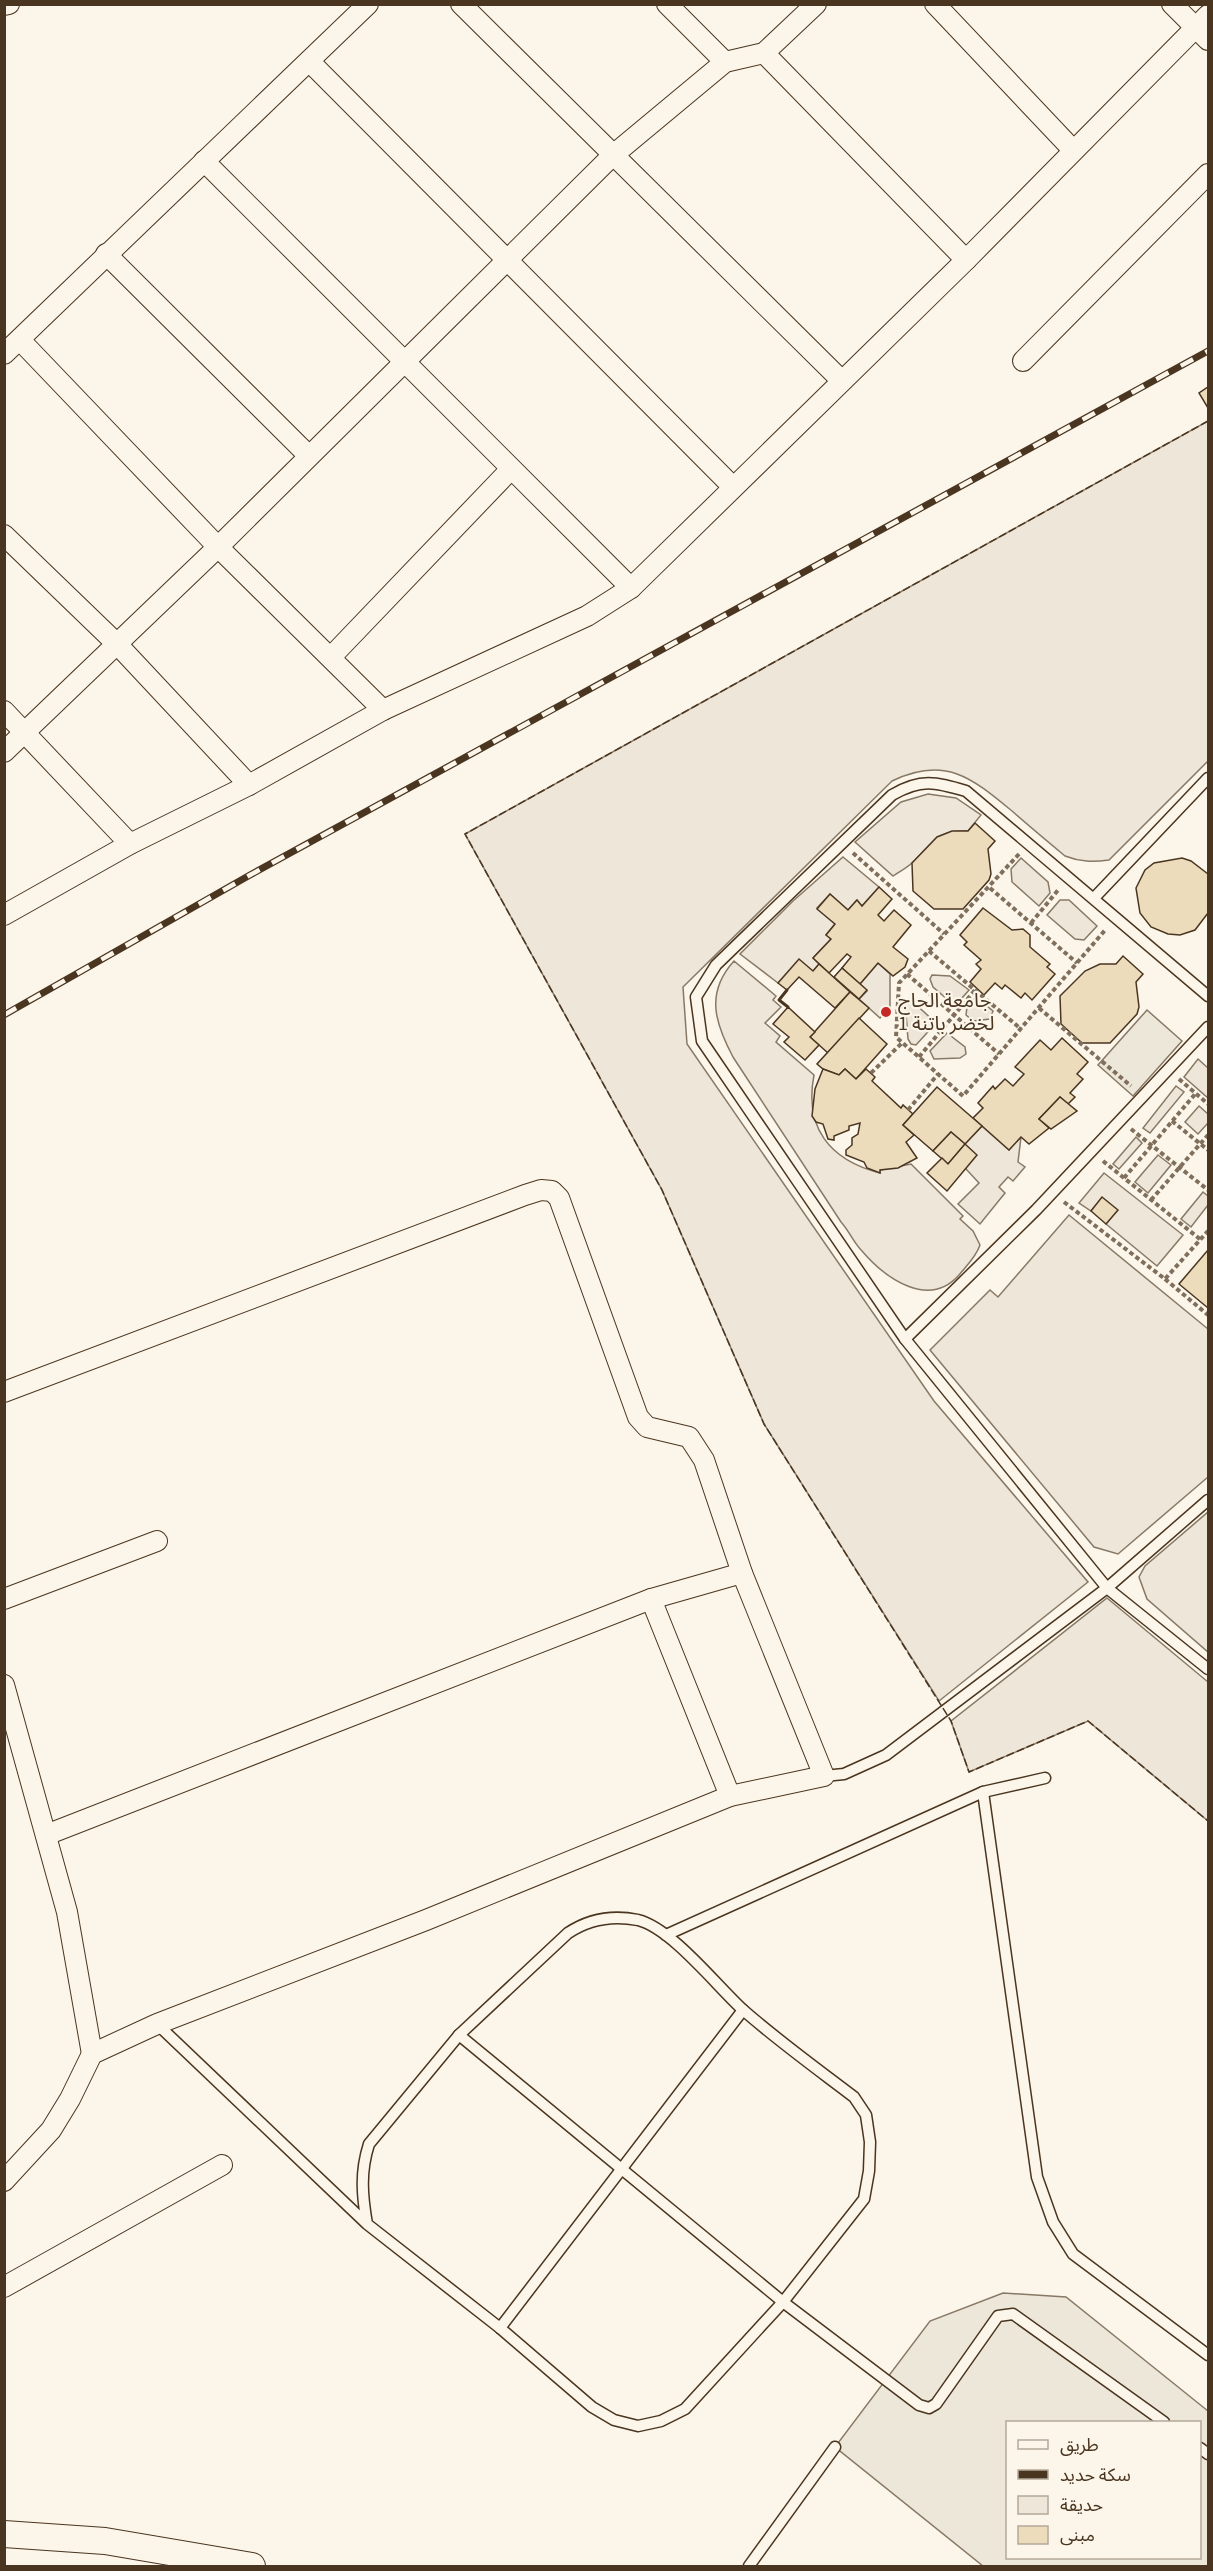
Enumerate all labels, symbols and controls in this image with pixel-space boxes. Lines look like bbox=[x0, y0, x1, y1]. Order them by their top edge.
place label: جامعة الحاج لخضر باتنة 1 bbox=[898, 987, 995, 1038]
marker: جامعة الحاج لخضر باتنة 1 bbox=[879, 1005, 893, 1019]
legend bbox=[1006, 2421, 1201, 2559]
text: طريق bbox=[1060, 2433, 1099, 2458]
text: سكة حديد bbox=[1060, 2463, 1131, 2488]
text: حديقة bbox=[1060, 2493, 1103, 2518]
text: مبنى bbox=[1060, 2523, 1095, 2548]

